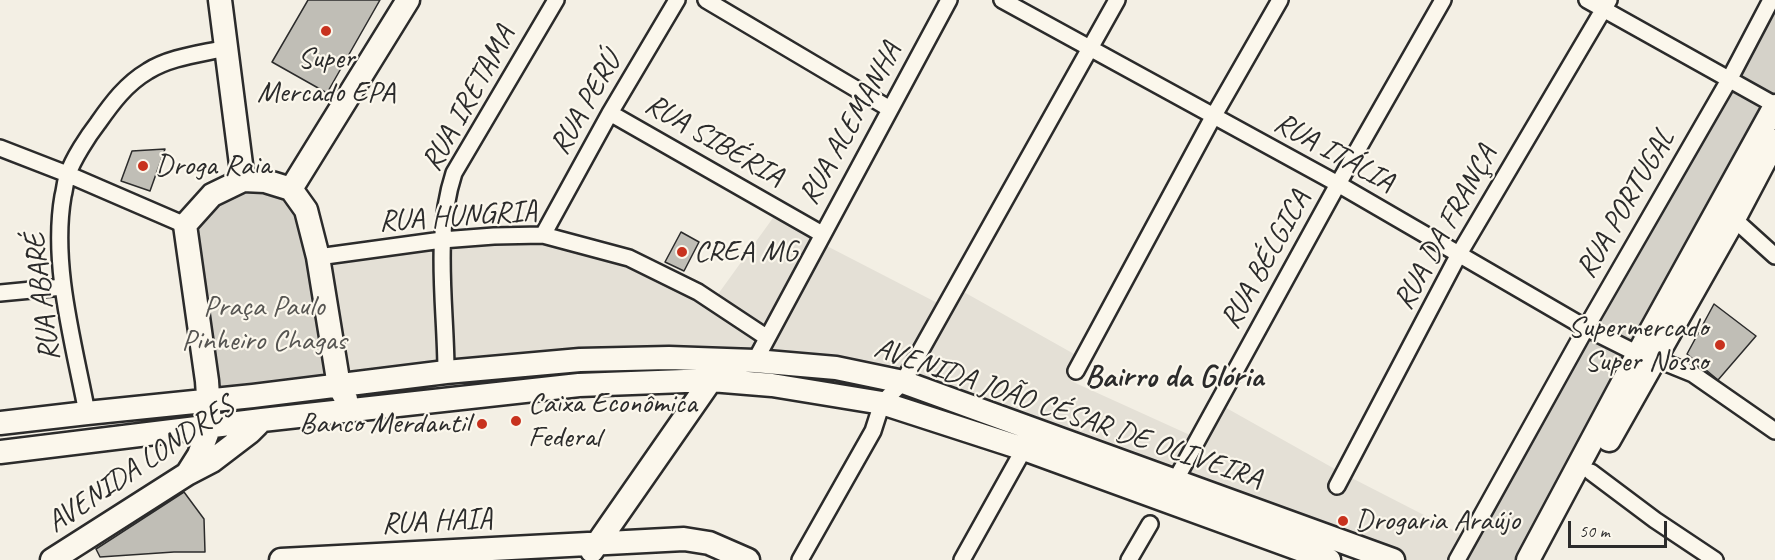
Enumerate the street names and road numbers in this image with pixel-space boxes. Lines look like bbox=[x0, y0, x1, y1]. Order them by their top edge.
street label: RUA IRETAMA bbox=[414, 20, 524, 178]
street label: RUA ALEMANHA bbox=[792, 37, 910, 211]
street label: RUA PERÚ bbox=[543, 47, 629, 161]
street label: RUA SIBÉRIA bbox=[638, 87, 790, 195]
street label: RUA ITÁLIA bbox=[1268, 105, 1400, 201]
street label: RUA PORTUGAL bbox=[1569, 123, 1683, 285]
street label: RUA DA FRANÇA bbox=[1386, 140, 1506, 316]
street label: RUA BÉLGICA bbox=[1213, 185, 1319, 335]
street label: RUA HUNGRIA bbox=[378, 194, 538, 240]
street label: RUA ABARÉ bbox=[17, 231, 69, 363]
street label: AVENIDA JOÃO CÉSAR DE OLIVEIRA bbox=[869, 331, 1267, 497]
street label: AVENIDA LONDRES bbox=[40, 389, 242, 541]
street label: RUA HAIA bbox=[381, 501, 493, 543]

